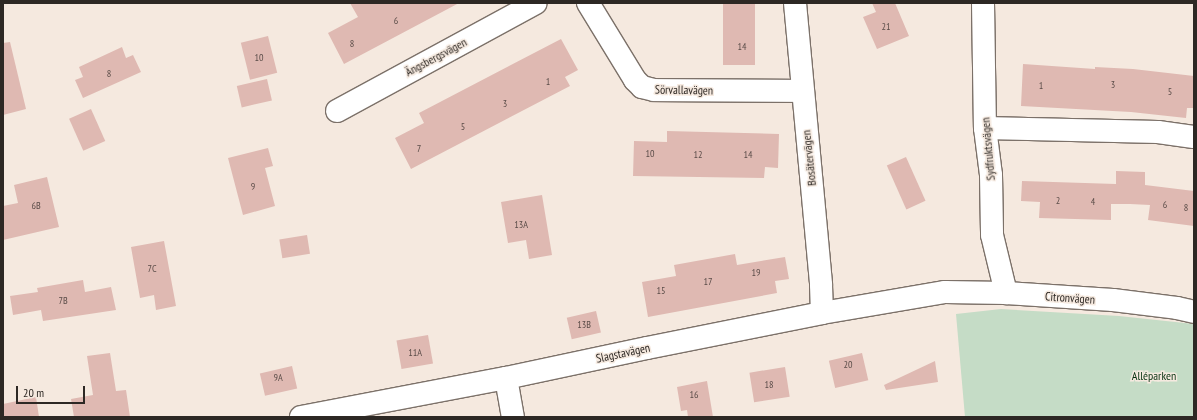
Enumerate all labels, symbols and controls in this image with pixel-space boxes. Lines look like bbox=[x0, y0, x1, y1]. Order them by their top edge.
house number: 6 bbox=[394, 15, 398, 27]
house number: 21 bbox=[882, 21, 890, 33]
street label: Ängsbergsvägen bbox=[403, 35, 469, 79]
house number: 8 bbox=[350, 38, 354, 50]
house number: 14 bbox=[738, 41, 746, 53]
house number: 10 bbox=[255, 52, 263, 64]
house number: 8 bbox=[107, 68, 111, 80]
house number: 1 bbox=[546, 76, 550, 88]
house number: 3 bbox=[1111, 79, 1115, 91]
house number: 1 bbox=[1039, 80, 1043, 92]
street label: Sörvallavägen bbox=[655, 82, 713, 98]
house number: 5 bbox=[1168, 86, 1172, 98]
house number: 3 bbox=[503, 98, 507, 110]
street label: Sydfruktsvägen bbox=[978, 117, 998, 181]
house number: 5 bbox=[461, 121, 465, 133]
street label: Bosätervägen bbox=[799, 129, 819, 187]
house number: 7 bbox=[417, 143, 421, 155]
house number: 10 bbox=[646, 148, 654, 160]
house number: 12 bbox=[694, 149, 702, 161]
house number: 14 bbox=[744, 149, 752, 161]
house number: 9 bbox=[251, 181, 255, 193]
house number: 2 bbox=[1056, 195, 1060, 207]
house number: 4 bbox=[1091, 196, 1095, 208]
house number: 6 bbox=[1163, 199, 1167, 211]
house number: 6B bbox=[31, 200, 41, 212]
house number: 8 bbox=[1184, 202, 1188, 214]
house number: 13A bbox=[514, 219, 528, 231]
house number: 7C bbox=[148, 263, 156, 275]
house number: 19 bbox=[752, 267, 760, 279]
house number: 17 bbox=[704, 276, 712, 288]
house number: 15 bbox=[657, 285, 665, 297]
street label: Citronvägen bbox=[1045, 289, 1095, 307]
house number: 7B bbox=[58, 295, 68, 307]
house number: 13B bbox=[577, 319, 591, 331]
street label: Slagstavägen bbox=[595, 340, 651, 366]
house number: 11A bbox=[408, 347, 422, 359]
house number: 20 bbox=[844, 359, 852, 371]
park label: Alléparken bbox=[1132, 369, 1176, 383]
house number: 9A bbox=[273, 372, 283, 384]
scale bar bbox=[18, 378, 87, 404]
house number: 18 bbox=[765, 379, 773, 391]
text: 20 m bbox=[23, 385, 44, 400]
house number: 16 bbox=[690, 389, 698, 401]

